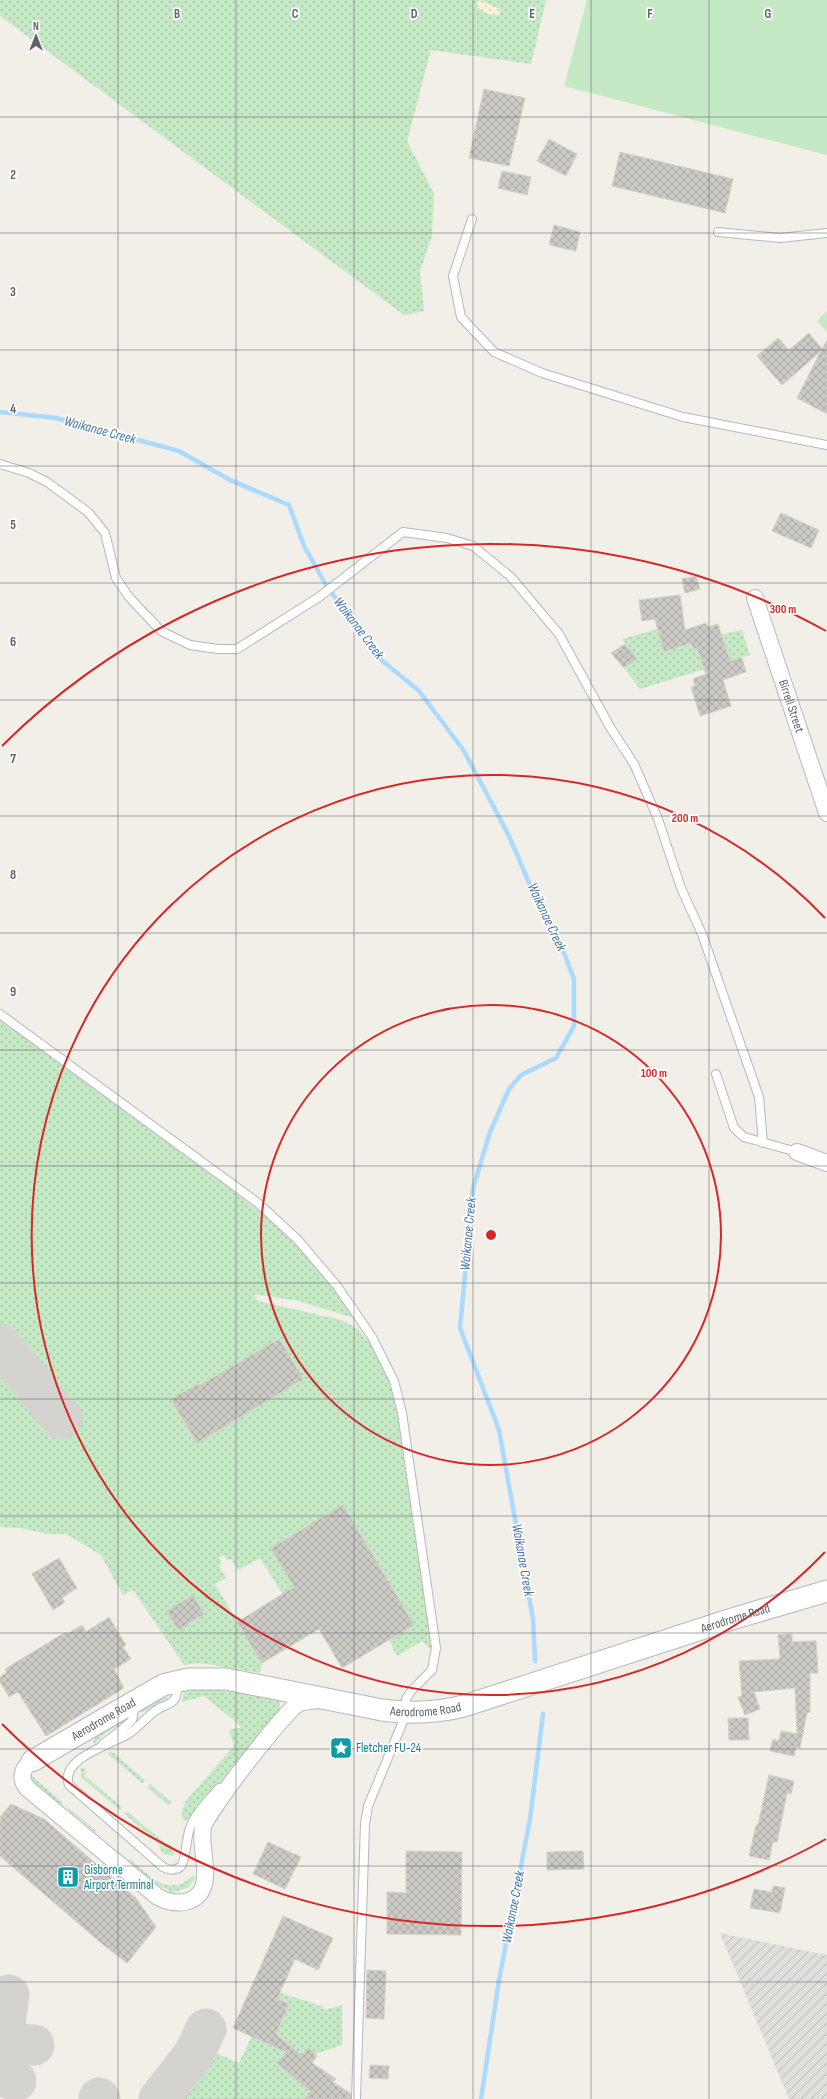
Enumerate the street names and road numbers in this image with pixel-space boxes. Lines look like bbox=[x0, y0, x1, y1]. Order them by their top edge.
street label: Birrell Street bbox=[775, 677, 808, 735]
street label: Aerodrome Road bbox=[698, 1600, 772, 1637]
street label: Aerodrome Road bbox=[68, 1694, 139, 1745]
street label: Aerodrome Road bbox=[388, 1699, 463, 1720]

